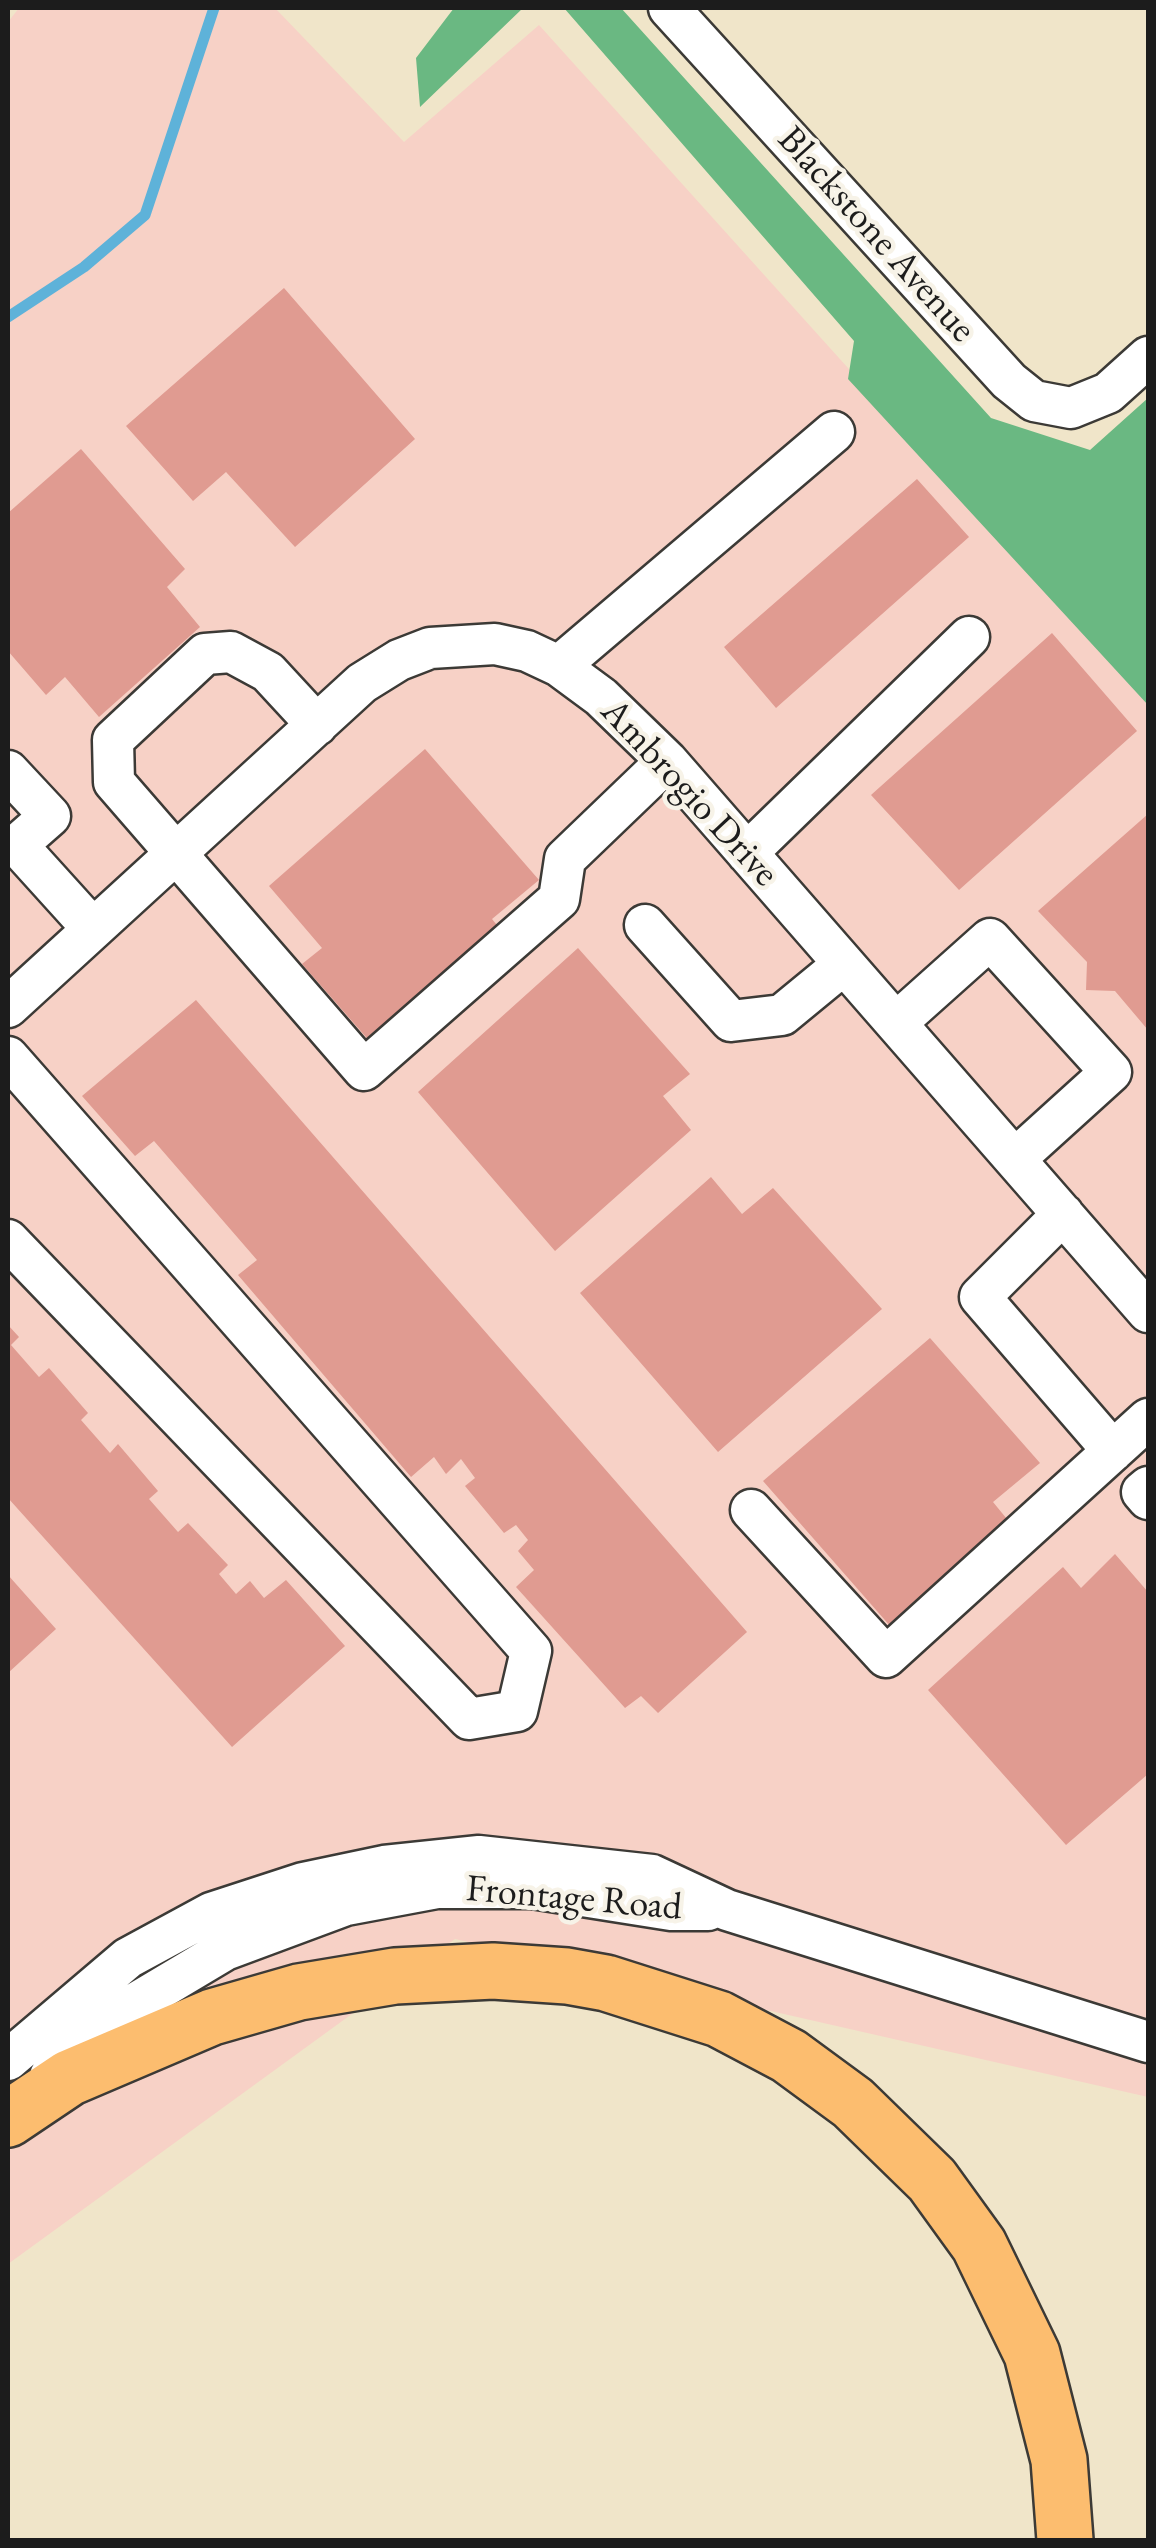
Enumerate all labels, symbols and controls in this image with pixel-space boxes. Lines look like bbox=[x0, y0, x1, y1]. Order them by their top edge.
street label: Blackstone Avenue bbox=[767, 118, 985, 352]
street label: Ambrogio Drive bbox=[590, 690, 788, 896]
street label: Frontage Road bbox=[464, 1867, 684, 1931]

